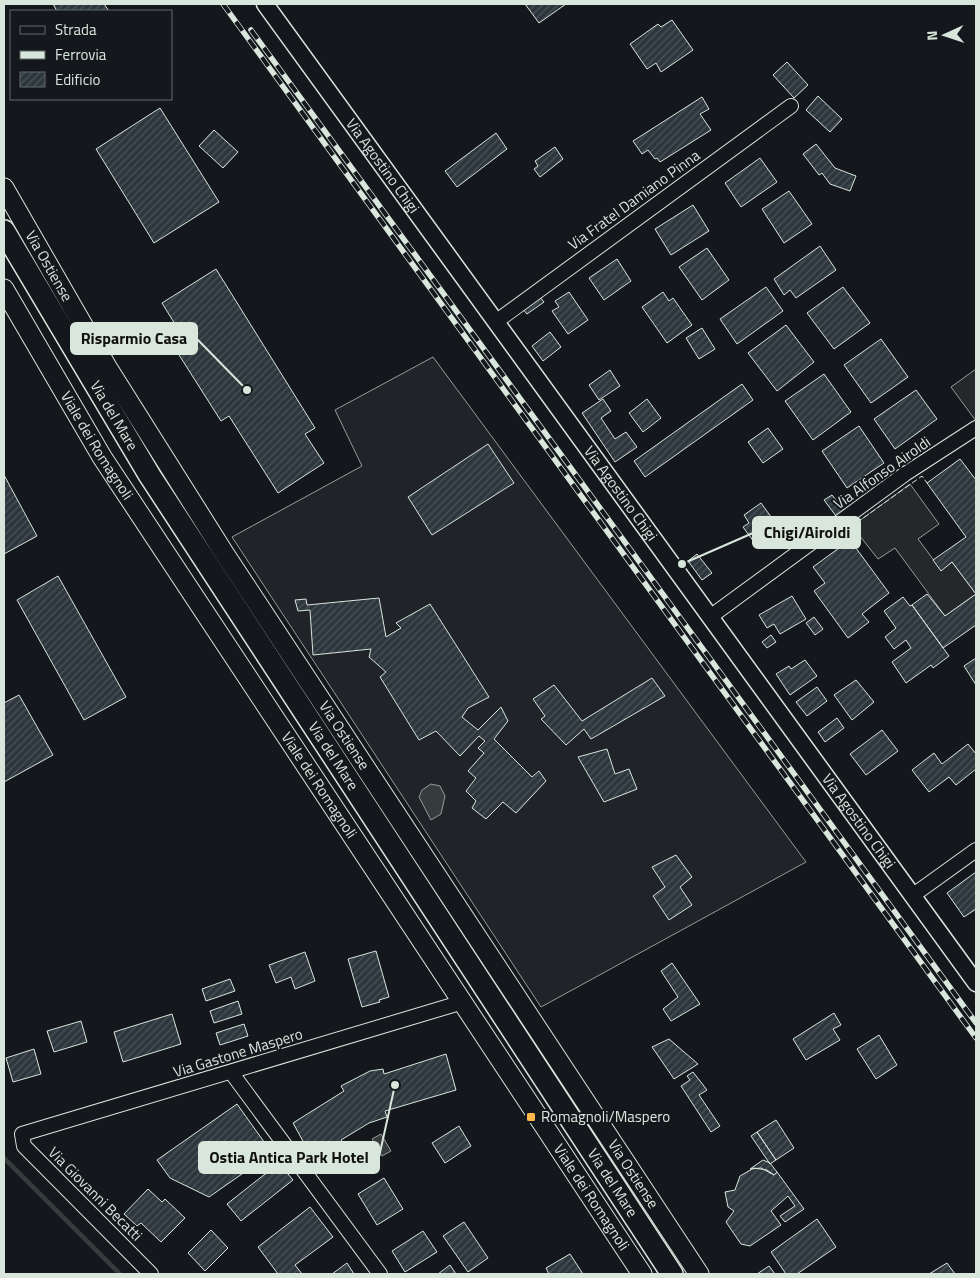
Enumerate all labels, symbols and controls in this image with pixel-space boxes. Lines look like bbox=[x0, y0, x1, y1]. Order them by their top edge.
legend bbox=[10, 10, 172, 100]
north arrow bbox=[920, 10, 970, 60]
text: Strada bbox=[55, 18, 97, 41]
text: N bbox=[921, 30, 942, 41]
text: Ferrovia bbox=[55, 43, 107, 66]
text: Edificio bbox=[55, 68, 100, 91]
street label: Via Agostino Chigi bbox=[341, 113, 425, 218]
street label: Via Fratel Damiano Pinna bbox=[563, 143, 705, 255]
street label: Via Ostiense bbox=[20, 226, 79, 306]
callout: Risparmio Casa bbox=[71, 323, 197, 354]
text: Risparmio Casa bbox=[81, 326, 187, 350]
street label: Via del Mare bbox=[85, 376, 144, 455]
street label: Viale dei Romagnoli bbox=[55, 387, 139, 504]
street label: Via Alfonso Airoldi bbox=[828, 430, 935, 515]
street label: Via Agostino Chigi bbox=[579, 441, 663, 546]
callout: Chigi/Airoldi bbox=[753, 517, 860, 548]
text: Chigi/Airoldi bbox=[764, 520, 850, 544]
street label: Via Ostiense bbox=[314, 696, 376, 774]
street label: Via del Mare bbox=[303, 717, 365, 795]
street label: Viale dei Romagnoli bbox=[276, 727, 363, 843]
street label: Via Agostino Chigi bbox=[816, 769, 901, 873]
street label: Via Gastone Maspero bbox=[170, 1022, 305, 1083]
place label: Romagnoli/Maspero bbox=[541, 1105, 670, 1128]
marker: Romagnoli/Maspero bbox=[525, 1111, 537, 1123]
street label: Via Ostiense bbox=[602, 1135, 665, 1213]
street label: Viale dei Romagnoli bbox=[548, 1139, 635, 1255]
street label: Via Giovanni Becatti bbox=[43, 1141, 148, 1246]
callout: Ostia Antica Park Hotel bbox=[199, 1142, 379, 1173]
street label: Via del Mare bbox=[582, 1144, 644, 1222]
text: Ostia Antica Park Hotel bbox=[209, 1145, 369, 1169]

